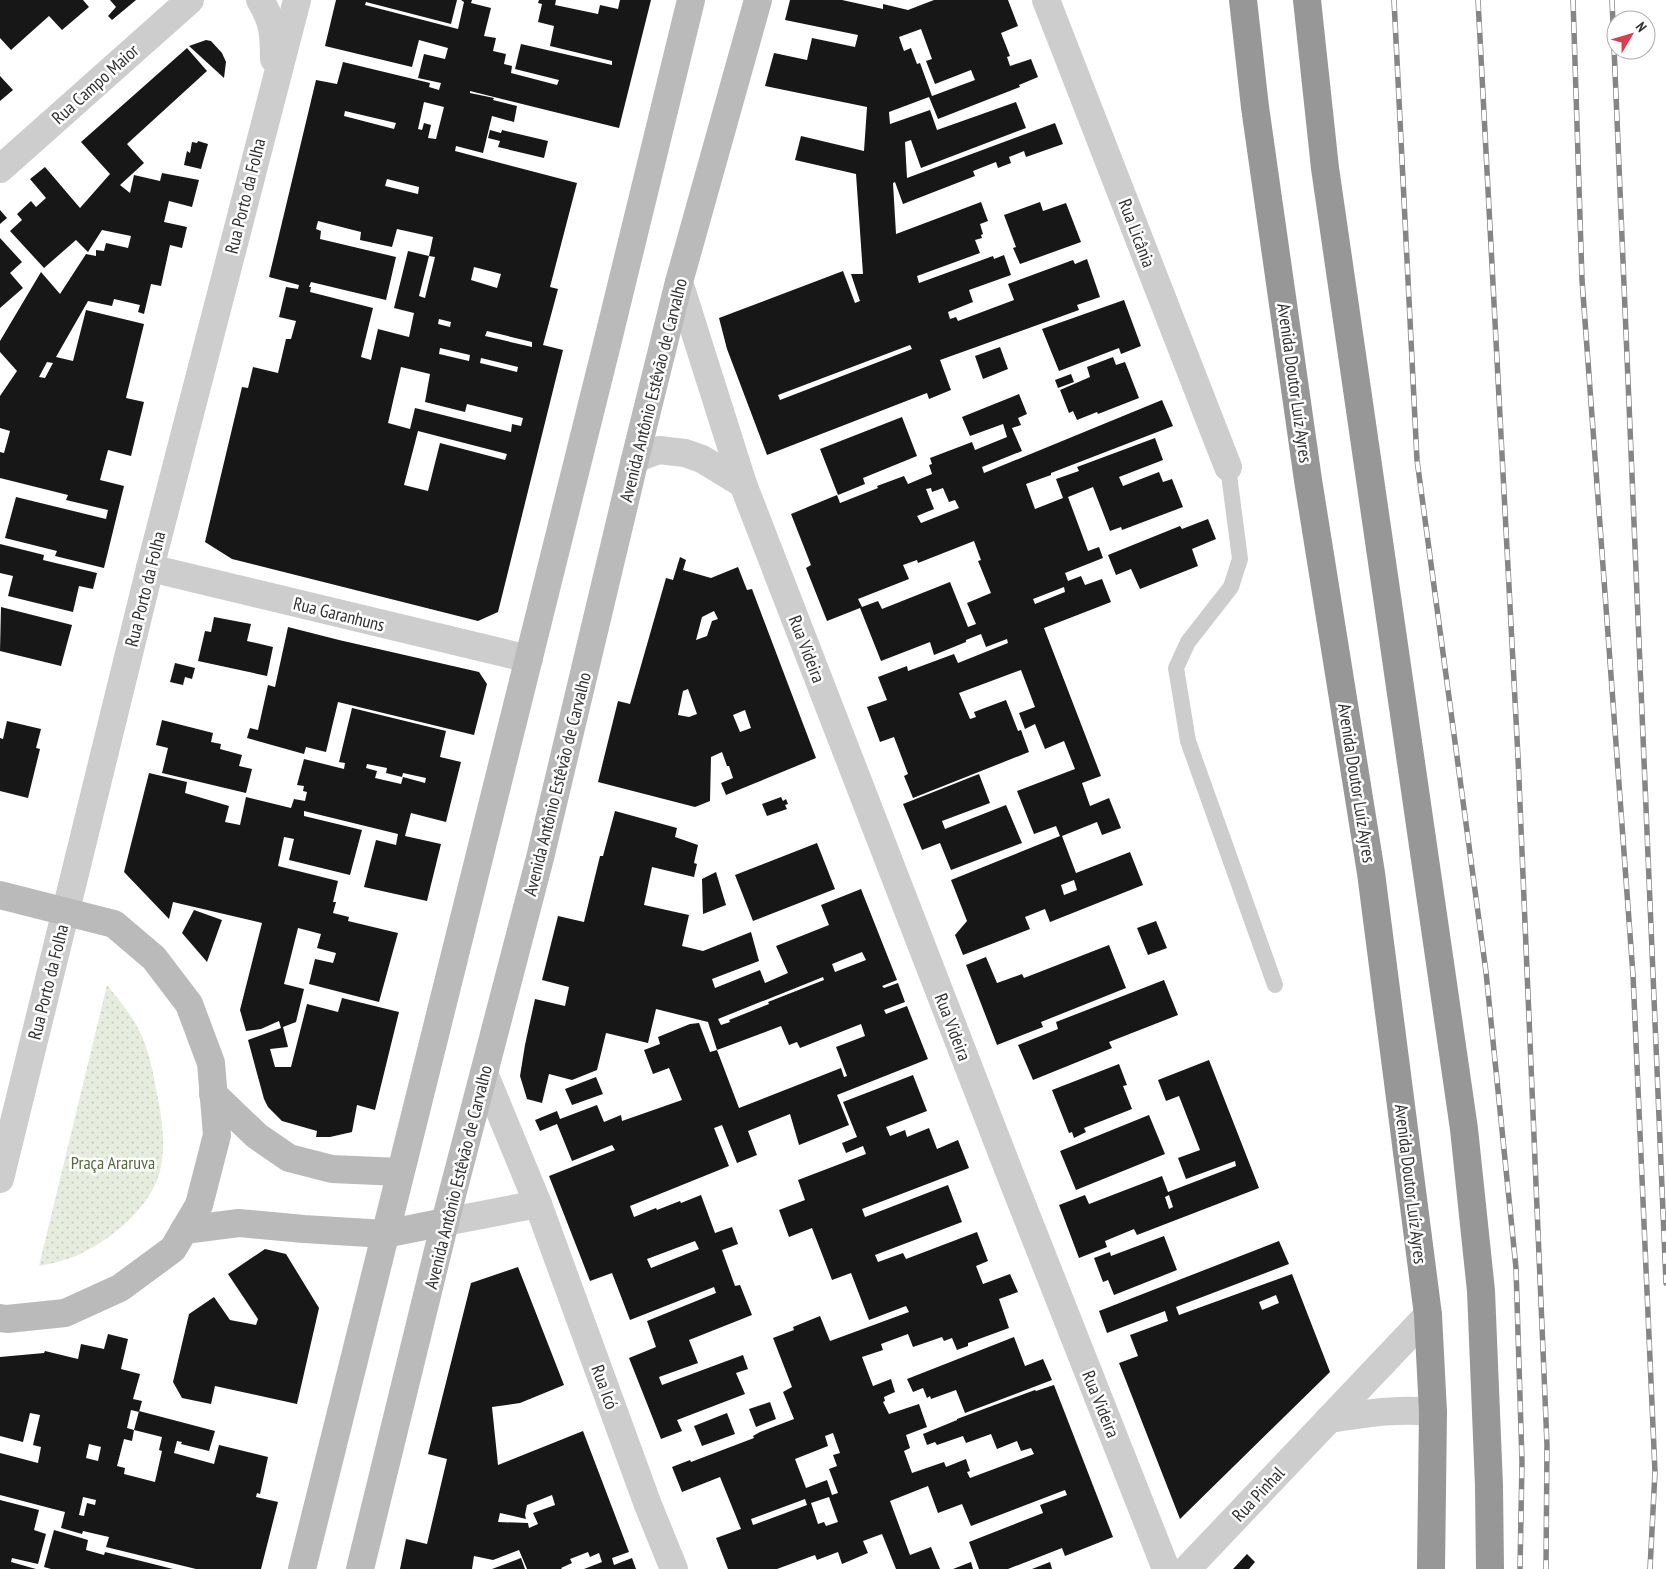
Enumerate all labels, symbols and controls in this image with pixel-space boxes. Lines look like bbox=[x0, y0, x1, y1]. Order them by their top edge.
north arrow bbox=[1606, 10, 1656, 60]
text: N bbox=[1632, 18, 1651, 36]
street label: Rua Campo Maior bbox=[47, 39, 143, 129]
street label: Rua Porto da Folha bbox=[220, 136, 270, 256]
street label: Rua Licânia bbox=[1113, 196, 1161, 270]
street label: Avenida Antônio Estêvão de Carvalho bbox=[614, 276, 692, 504]
street label: Avenida Doutor Luíz Ayres bbox=[1272, 302, 1318, 464]
street label: Rua Porto da Folha bbox=[120, 529, 170, 649]
street label: Rua Garanhuns bbox=[291, 592, 387, 636]
street label: Rua Videira bbox=[784, 612, 830, 686]
street label: Avenida Antônio Estêvão de Carvalho bbox=[518, 670, 596, 898]
street label: Avenida Doutor Luíz Ayres bbox=[1333, 702, 1381, 864]
street label: Rua Porto da Folha bbox=[23, 922, 73, 1042]
street label: Rua Videira bbox=[930, 990, 976, 1064]
street label: Avenida Antônio Estêvão de Carvalho bbox=[419, 1063, 497, 1291]
street label: Avenida Doutor Luíz Ayres bbox=[1390, 1103, 1432, 1265]
park label: Praça Araruva bbox=[71, 1151, 155, 1174]
street label: Rua Icó bbox=[586, 1362, 624, 1413]
street label: Rua Videira bbox=[1077, 1367, 1125, 1441]
street label: Rua Pinhal bbox=[1227, 1461, 1290, 1526]

